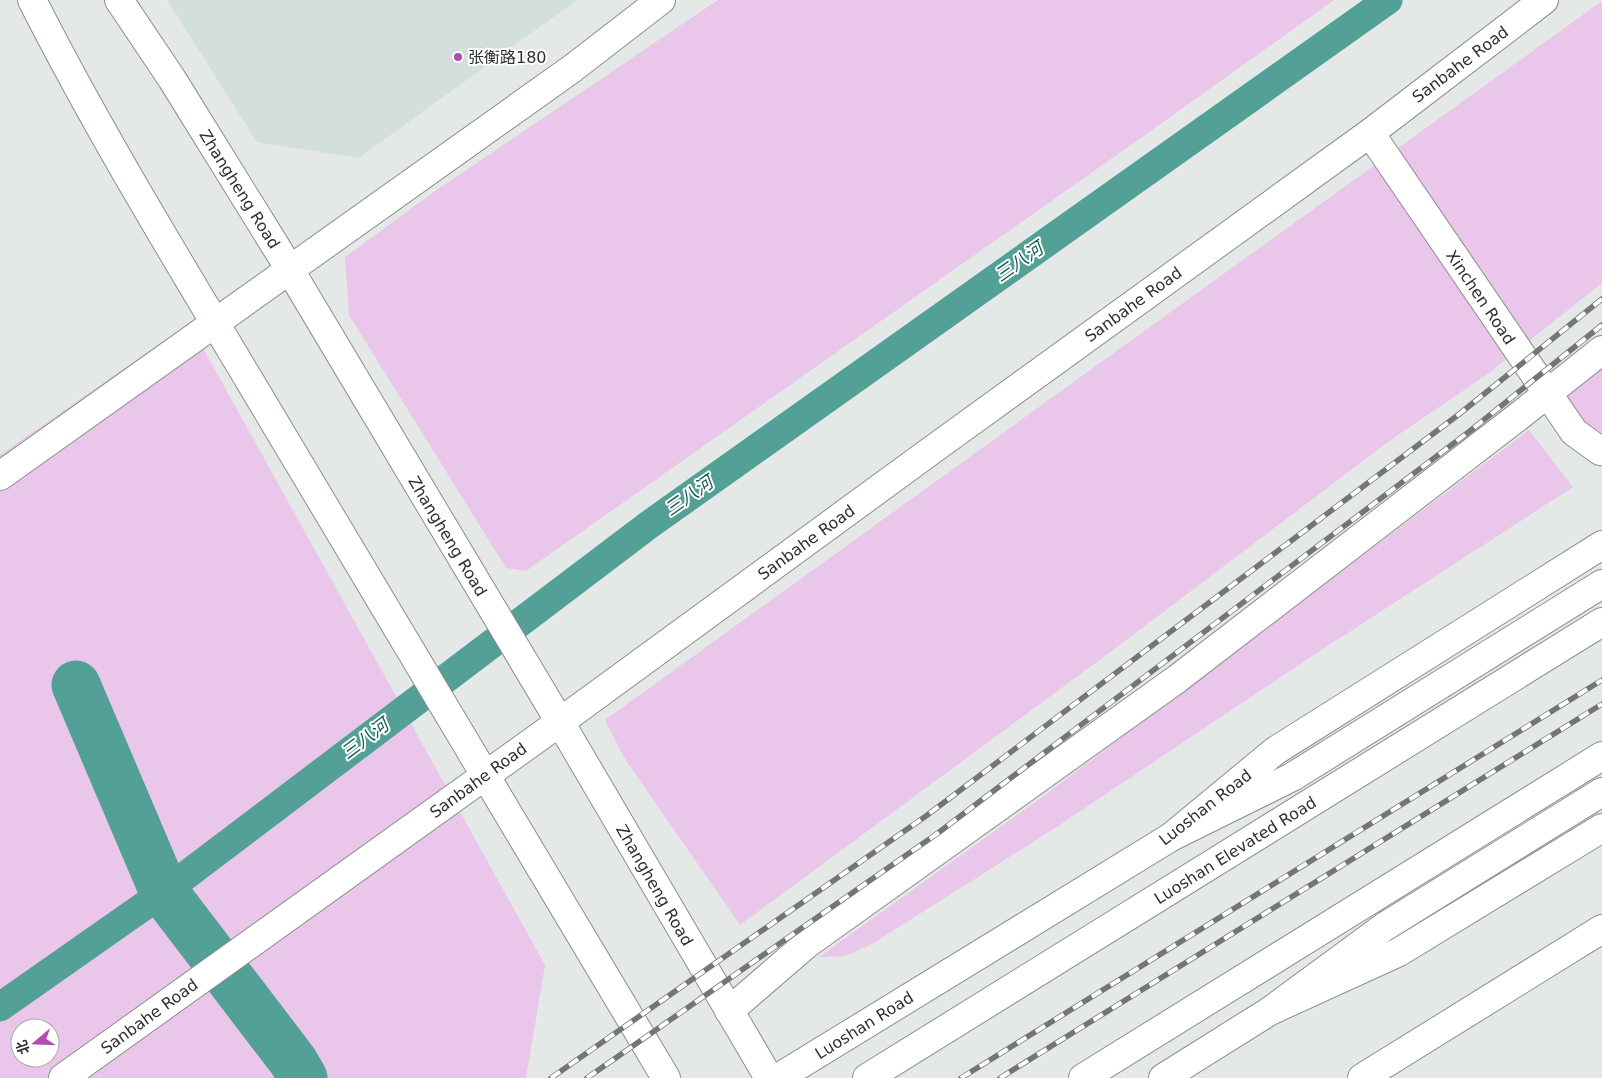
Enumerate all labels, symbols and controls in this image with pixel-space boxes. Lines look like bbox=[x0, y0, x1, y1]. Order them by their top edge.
street label: Sanbahe Road bbox=[1409, 22, 1512, 107]
place label: 张衡路180 bbox=[468, 48, 547, 67]
marker: 张衡路180 bbox=[452, 51, 464, 63]
street label: Zhangheng Road bbox=[195, 126, 284, 252]
water label: 三八河 bbox=[991, 236, 1049, 286]
street label: Xinchen Road bbox=[1442, 246, 1519, 348]
street label: Sanbahe Road bbox=[1081, 263, 1186, 346]
water label: 三八河 bbox=[661, 470, 719, 520]
street label: Zhangheng Road bbox=[404, 473, 491, 600]
street label: Sanbahe Road bbox=[754, 501, 859, 584]
water label: 三八河 bbox=[337, 712, 395, 763]
street label: Sanbahe Road bbox=[426, 739, 531, 822]
street label: Luoshan Road bbox=[1155, 765, 1255, 849]
street label: Luoshan Elevated Road bbox=[1151, 793, 1320, 908]
street label: Zhangheng Road bbox=[612, 821, 697, 949]
street label: Sanbahe Road bbox=[97, 975, 202, 1058]
street label: Luoshan Road bbox=[812, 988, 917, 1063]
north arrow bbox=[10, 1018, 60, 1068]
text: 北 bbox=[13, 1038, 33, 1056]

